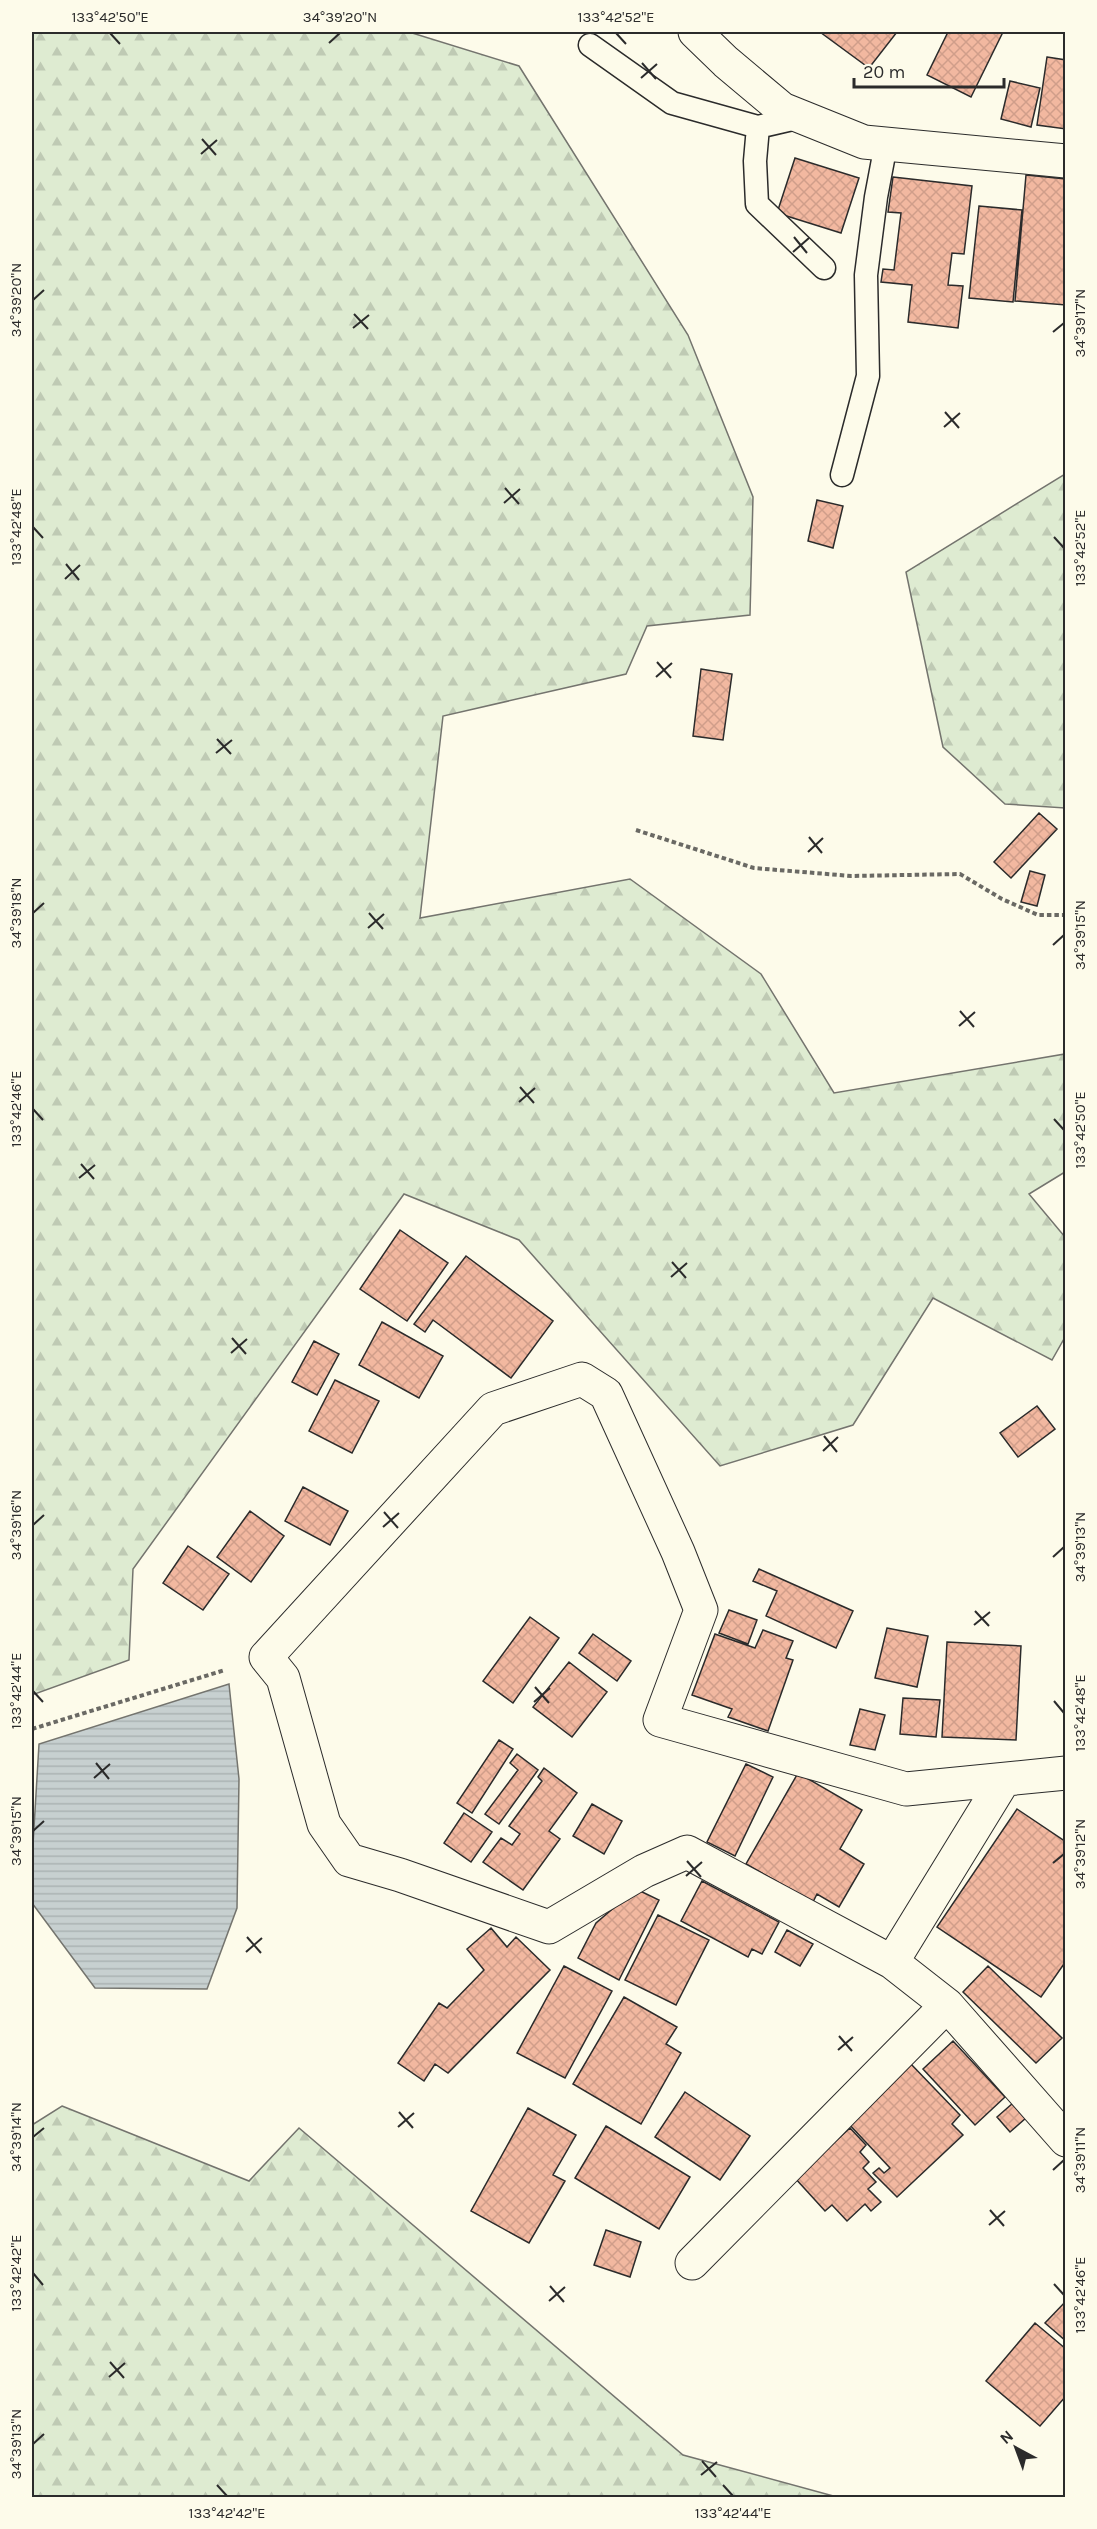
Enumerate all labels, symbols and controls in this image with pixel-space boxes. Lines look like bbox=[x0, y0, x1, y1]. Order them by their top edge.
text: 133°42'50"E bbox=[71, 8, 149, 26]
text: 34°39'20"N bbox=[303, 8, 377, 26]
text: 133°42'52"E bbox=[577, 8, 655, 26]
scale bar bbox=[854, 51, 1004, 89]
text: 20 m bbox=[863, 61, 905, 83]
text: 34°39'20"N bbox=[7, 263, 25, 337]
text: 34°39'17"N bbox=[1071, 289, 1089, 357]
text: 133°42'48"E bbox=[7, 488, 25, 566]
text: 133°42'52"E bbox=[1071, 509, 1089, 587]
text: 34°39'18"N bbox=[7, 878, 25, 948]
text: 34°39'15"N bbox=[1071, 900, 1089, 970]
text: 133°42'46"E bbox=[7, 1071, 25, 1147]
text: 133°42'50"E bbox=[1071, 1091, 1089, 1169]
text: 34°39'16"N bbox=[7, 1490, 25, 1560]
text: 34°39'13"N bbox=[1071, 1512, 1089, 1582]
text: 133°42'44"E bbox=[7, 1653, 25, 1729]
text: 133°42'48"E bbox=[1071, 1674, 1089, 1752]
text: 34°39'15"N bbox=[7, 1796, 25, 1866]
text: 34°39'12"N bbox=[1071, 1819, 1089, 1889]
text: 34°39'14"N bbox=[7, 2102, 25, 2172]
text: 34°39'11"N bbox=[1071, 2127, 1089, 2193]
text: 133°42'42"E bbox=[7, 2235, 25, 2311]
text: 133°42'46"E bbox=[1071, 2257, 1089, 2333]
text: 34°39'13"N bbox=[7, 2409, 25, 2479]
north arrow bbox=[986, 2418, 1046, 2478]
text: N bbox=[996, 2426, 1017, 2448]
text: 133°42'42"E bbox=[189, 2504, 265, 2522]
text: 133°42'44"E bbox=[695, 2504, 771, 2522]

